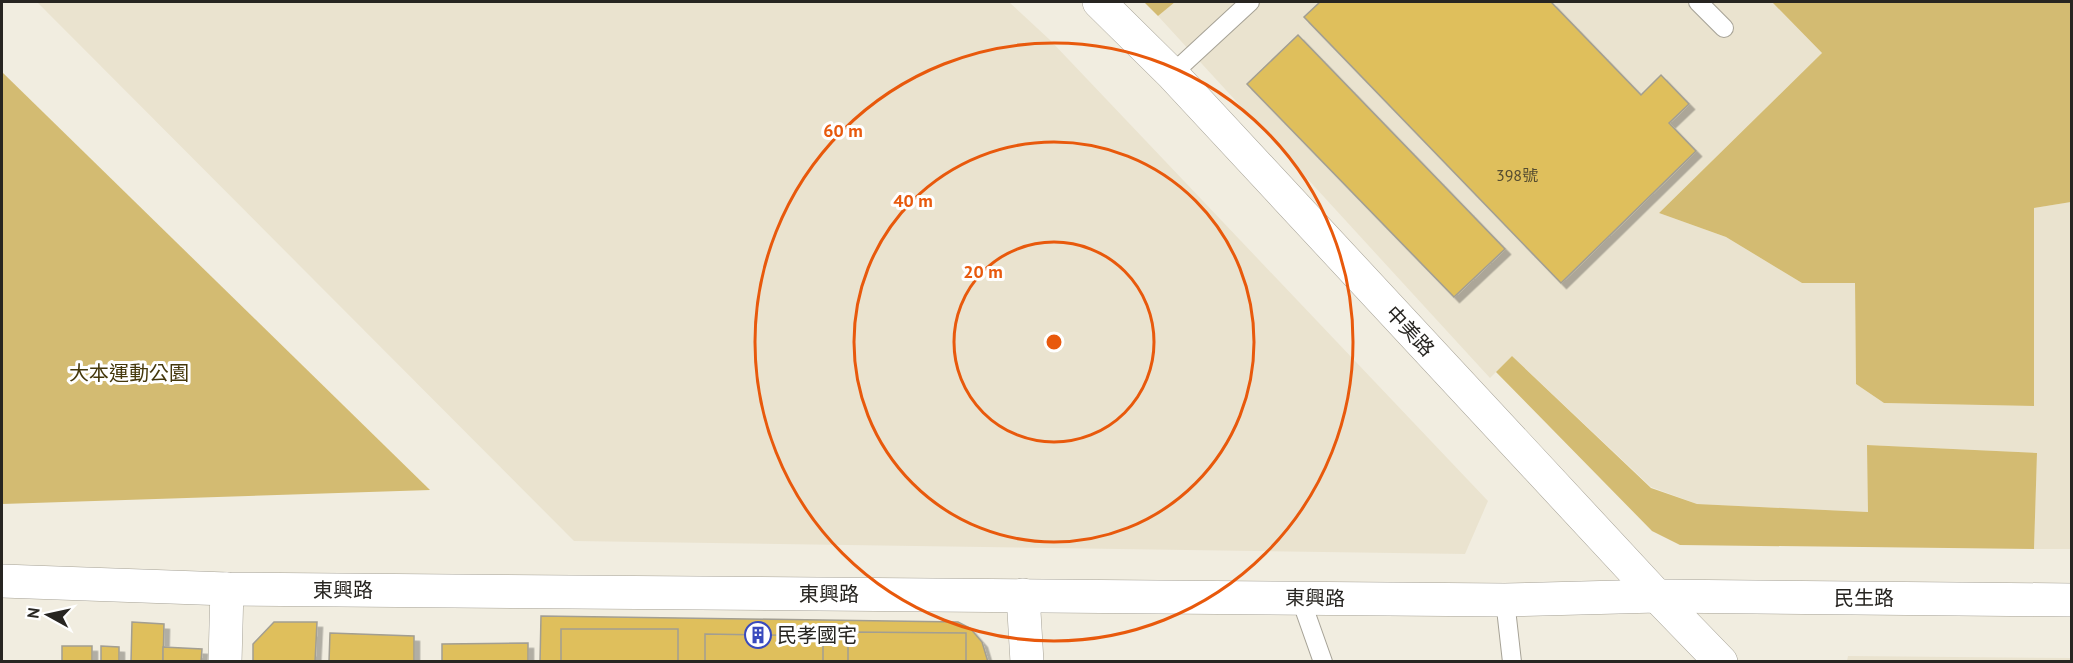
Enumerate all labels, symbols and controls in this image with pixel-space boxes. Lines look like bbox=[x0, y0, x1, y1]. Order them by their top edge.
text: 60 m bbox=[823, 119, 863, 142]
house number: 398號 bbox=[1496, 165, 1538, 185]
text: 40 m bbox=[893, 189, 933, 212]
text: 20 m bbox=[963, 260, 1003, 283]
street label: 中美路 bbox=[1380, 300, 1440, 362]
centre of rings bbox=[1044, 332, 1064, 352]
park label: 大本運動公園 bbox=[69, 360, 189, 386]
street label: 東興路 bbox=[313, 577, 373, 603]
street label: 東興路 bbox=[799, 581, 859, 607]
street label: 東興路 bbox=[1285, 584, 1345, 612]
north arrow bbox=[18, 585, 78, 645]
street label: 民生路 bbox=[1834, 585, 1894, 611]
text: N bbox=[23, 606, 44, 620]
building icon: 民孝國宅 bbox=[743, 620, 773, 650]
place label: 民孝國宅 bbox=[777, 622, 857, 648]

